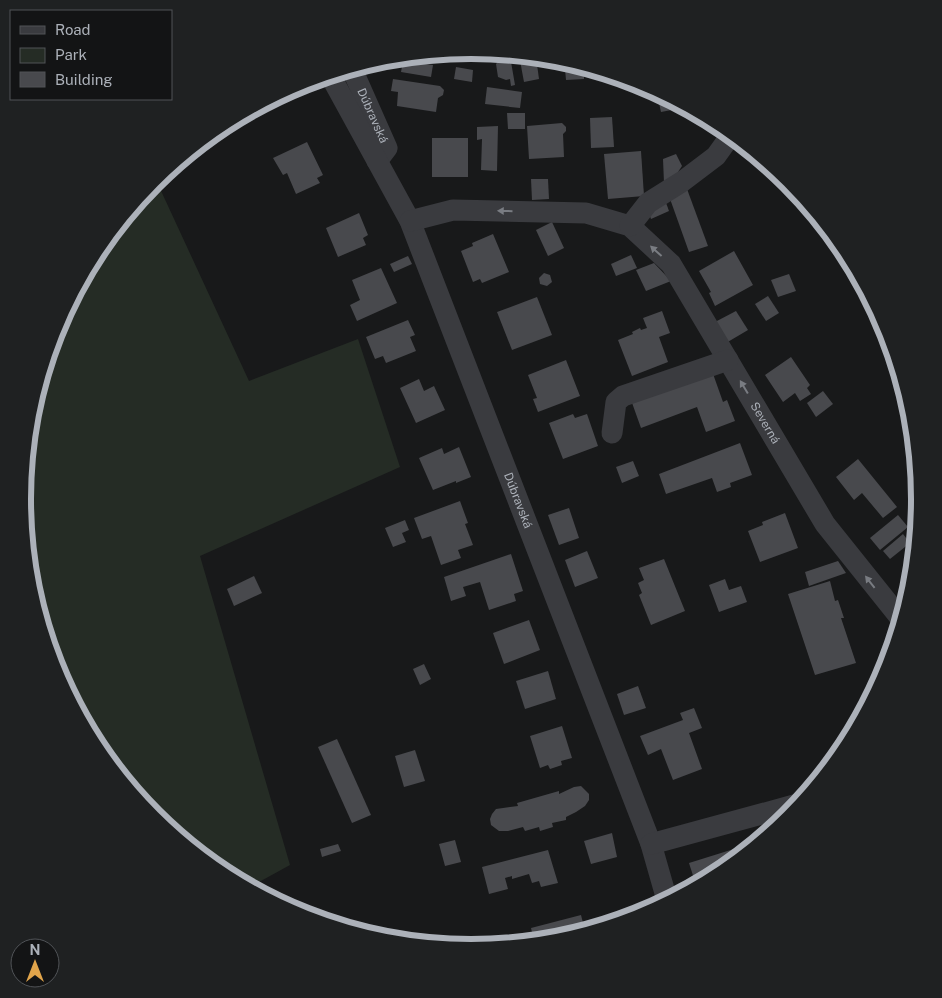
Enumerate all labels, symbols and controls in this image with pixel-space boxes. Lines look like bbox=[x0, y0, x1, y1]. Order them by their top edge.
legend bbox=[10, 10, 172, 100]
text: Road bbox=[55, 21, 91, 38]
text: Park bbox=[55, 46, 87, 63]
text: Building bbox=[55, 71, 113, 88]
street label: Dúbravská bbox=[354, 86, 391, 145]
one-way arrow bbox=[497, 207, 513, 215]
one-way arrow bbox=[650, 245, 663, 256]
one-way arrow bbox=[739, 380, 748, 393]
street label: Severná bbox=[748, 400, 783, 446]
street label: Dúbravská bbox=[501, 470, 535, 530]
one-way arrow bbox=[865, 575, 875, 588]
north arrow bbox=[10, 938, 60, 988]
text: N bbox=[30, 942, 40, 958]

